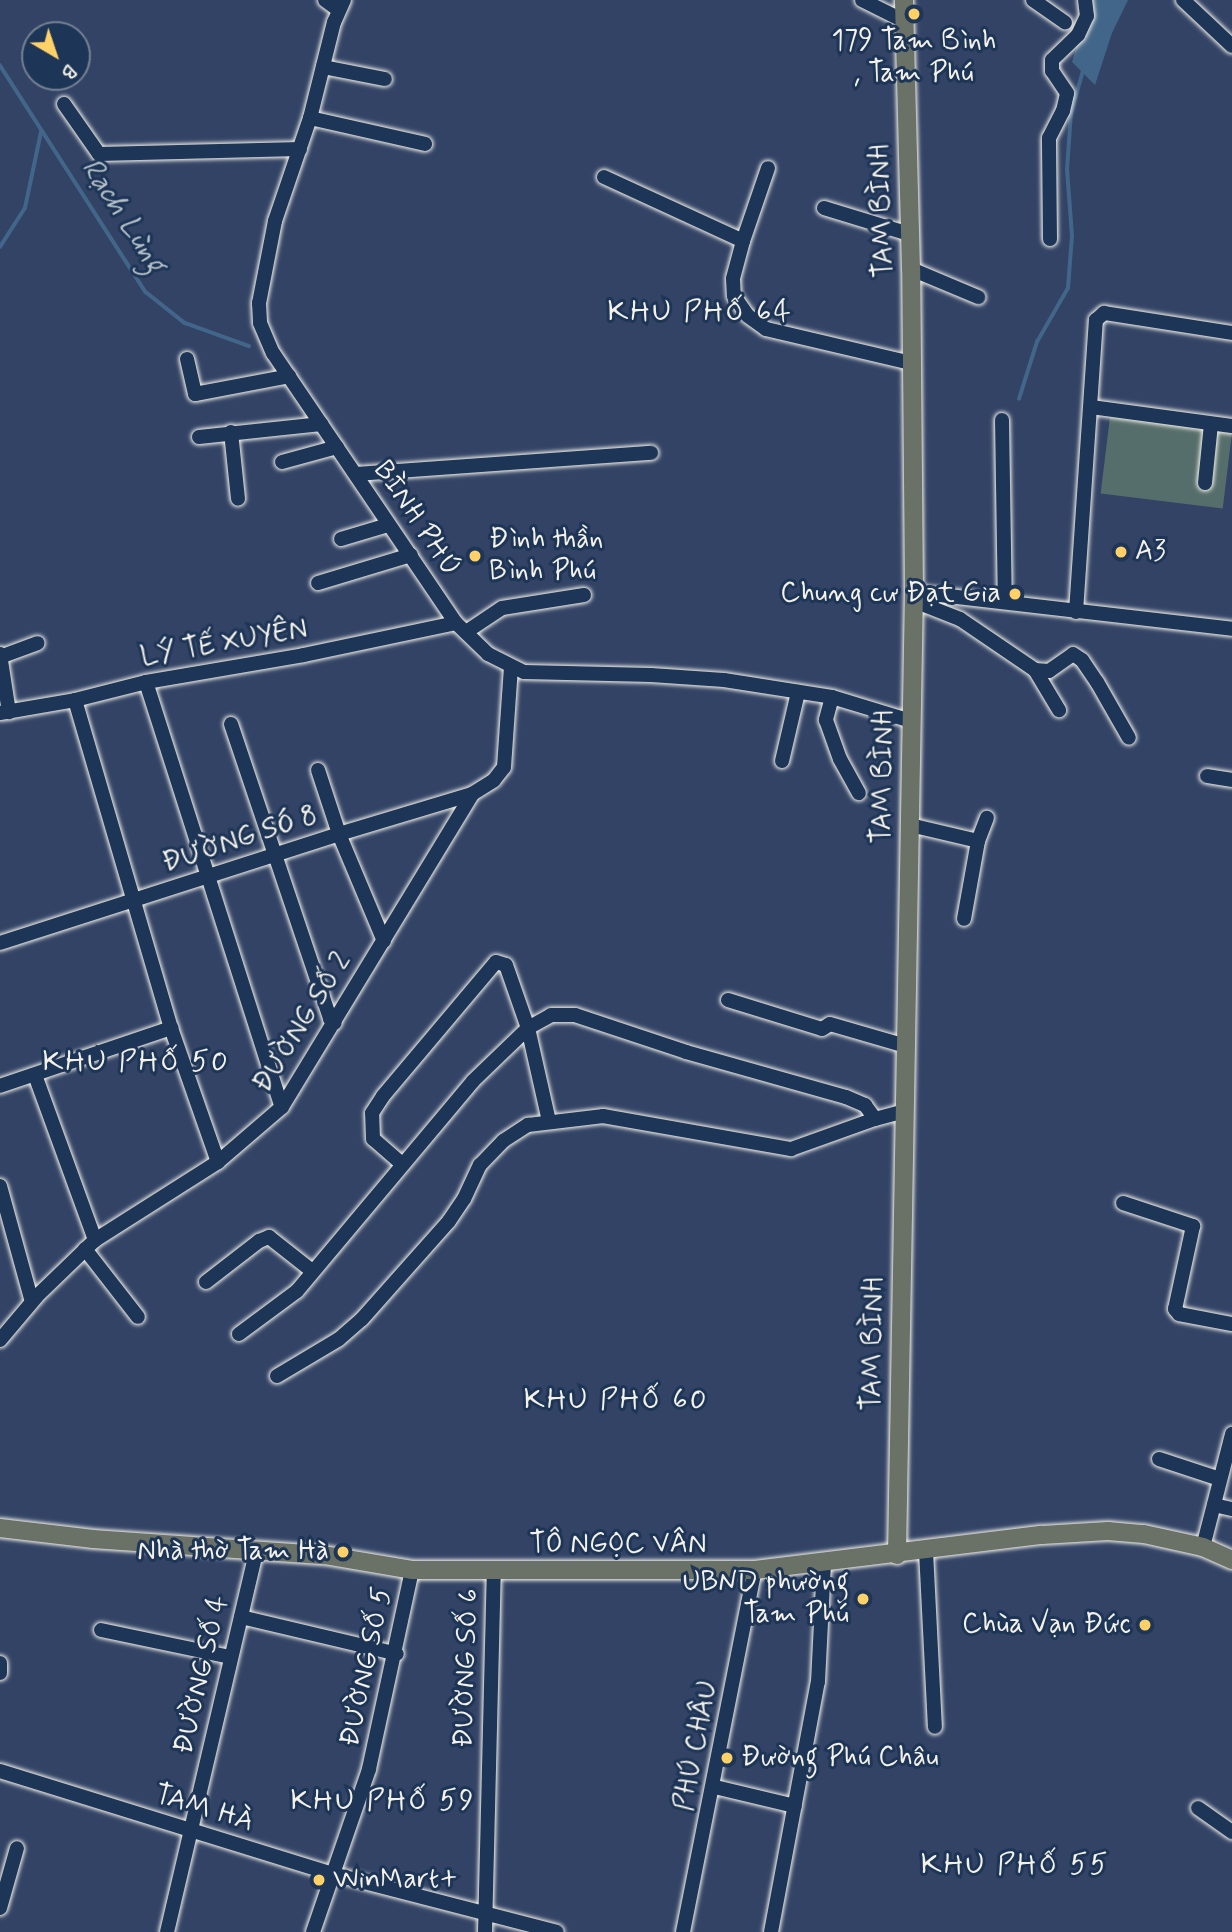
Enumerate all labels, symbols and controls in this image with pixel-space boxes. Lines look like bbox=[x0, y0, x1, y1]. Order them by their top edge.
marker: 179 Tam Bình , Tam Phú bbox=[906, 6, 922, 22]
north arrow bbox=[21, 21, 91, 91]
place label: 179 Tam Bình , Tam Phú bbox=[832, 25, 996, 91]
text: B bbox=[56, 58, 81, 85]
street label: TAM BÌNH bbox=[864, 144, 902, 278]
water label: Rạch Lùng bbox=[73, 152, 173, 280]
district label: KHU PHỐ 64 bbox=[611, 294, 789, 330]
street label: BÌNH PHÚ bbox=[366, 457, 466, 581]
place label: Đình thần Bình Phú bbox=[489, 523, 603, 589]
place label: A3 bbox=[1135, 535, 1166, 569]
marker: A3 bbox=[1113, 544, 1129, 560]
marker: Đình thần Bình Phú bbox=[467, 548, 483, 564]
place label: Chung cư Đạt Gia bbox=[782, 577, 1001, 611]
marker: Chung cư Đạt Gia bbox=[1007, 586, 1023, 602]
street label: LÝ TẾ XUYÊN bbox=[138, 613, 310, 675]
street label: TAM BÌNH bbox=[866, 710, 902, 844]
street label: ĐƯỜNG SÓ 8 bbox=[158, 799, 322, 881]
street label: ĐƯỜNG SỐ 2 bbox=[247, 947, 359, 1099]
district label: KHU PHỐ 50 bbox=[46, 1044, 226, 1080]
street label: TAM BÌNH bbox=[856, 1277, 892, 1411]
district label: KHU PHỐ 60 bbox=[528, 1382, 704, 1418]
street label: TÔ NGỌC VÂN bbox=[529, 1528, 707, 1562]
place label: Nhà thờ Tam Hà bbox=[137, 1535, 329, 1569]
marker: Nhà thờ Tam Hà bbox=[335, 1544, 351, 1560]
place label: UBND phường Tam Phú bbox=[682, 1566, 849, 1632]
street label: ĐƯỜNG SỐ 5 bbox=[334, 1584, 400, 1750]
street label: ĐƯỜNG SỐ 6 bbox=[447, 1588, 487, 1748]
marker: UBND phường Tam Phú bbox=[855, 1591, 871, 1607]
street label: ĐƯỜNG SỐ 4 bbox=[167, 1593, 237, 1757]
place label: Chùa Vạn Đức bbox=[962, 1608, 1131, 1642]
marker: Chùa Vạn Đức bbox=[1137, 1617, 1153, 1633]
street label: PHÚ CHÂU bbox=[668, 1678, 726, 1814]
place label: Đường Phú Châu bbox=[741, 1741, 938, 1775]
marker: Đường Phú Châu bbox=[719, 1750, 735, 1766]
street label: TAM HÀ bbox=[150, 1778, 258, 1840]
district label: KHU PHỐ 59 bbox=[293, 1783, 473, 1819]
district label: KHU PHỐ 55 bbox=[926, 1847, 1104, 1883]
place label: WinMart+ bbox=[333, 1863, 458, 1897]
marker: WinMart+ bbox=[311, 1872, 327, 1888]

